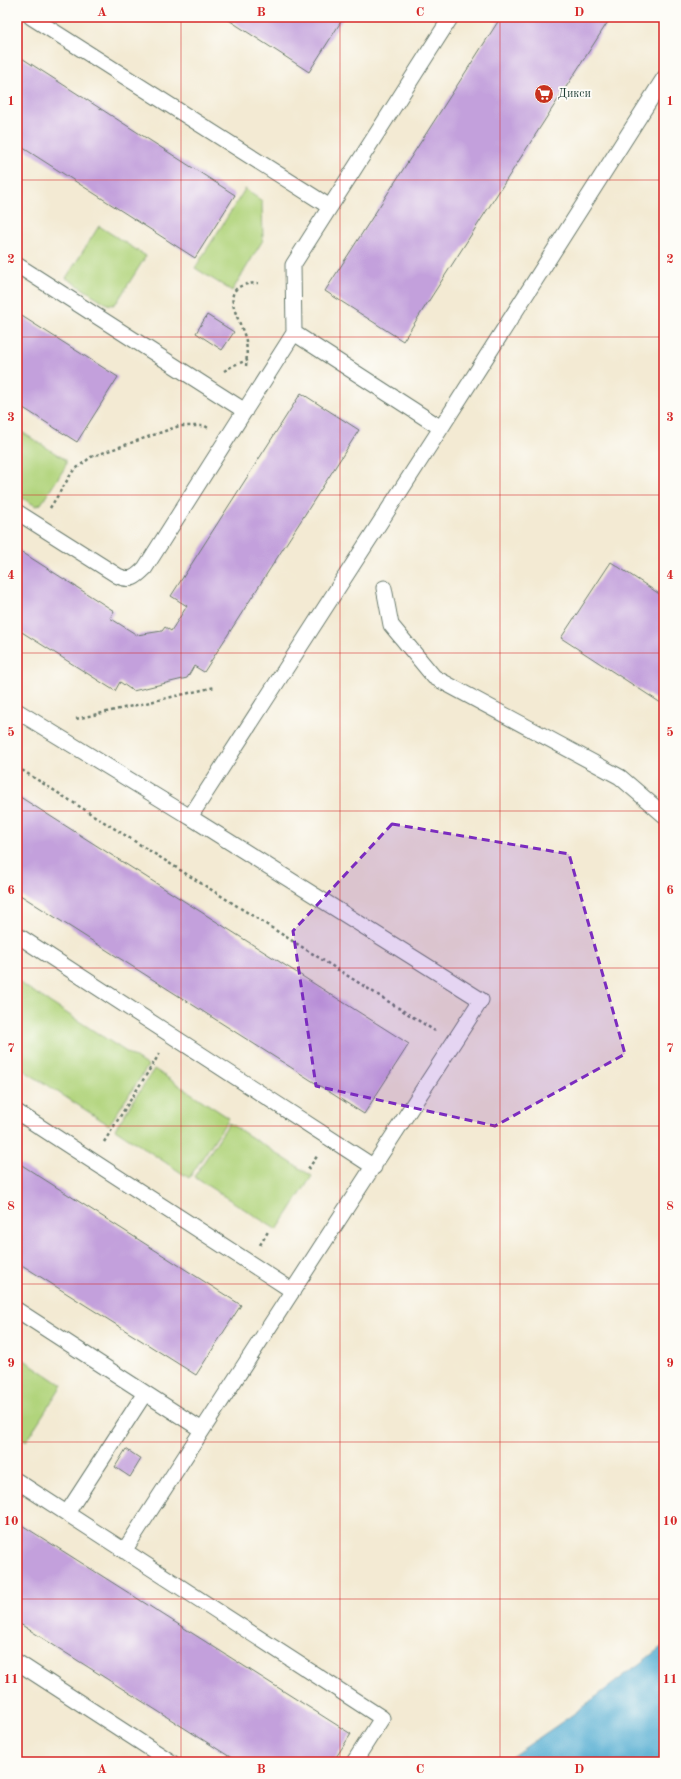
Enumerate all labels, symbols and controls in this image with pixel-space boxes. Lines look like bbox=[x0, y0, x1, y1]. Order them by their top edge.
text: A bbox=[97, 6, 107, 19]
text: B bbox=[256, 6, 266, 19]
text: C bbox=[416, 6, 424, 19]
text: D bbox=[574, 6, 584, 19]
supermarket icon: Дикси bbox=[533, 83, 555, 105]
place label: Дикси bbox=[558, 88, 591, 100]
text: 1 bbox=[7, 95, 15, 108]
text: 1 bbox=[666, 95, 674, 108]
text: 2 bbox=[7, 253, 15, 266]
text: 2 bbox=[666, 253, 674, 266]
text: 3 bbox=[7, 411, 15, 424]
text: 3 bbox=[666, 411, 674, 424]
text: 4 bbox=[7, 569, 15, 582]
text: 4 bbox=[666, 569, 674, 582]
text: 5 bbox=[7, 726, 15, 739]
text: 5 bbox=[666, 726, 674, 739]
text: 6 bbox=[7, 884, 15, 897]
text: 6 bbox=[666, 884, 674, 897]
text: 7 bbox=[7, 1042, 15, 1055]
text: 7 bbox=[666, 1042, 674, 1055]
text: 8 bbox=[7, 1200, 15, 1213]
text: 8 bbox=[666, 1200, 674, 1213]
text: 9 bbox=[7, 1357, 15, 1370]
text: 9 bbox=[666, 1357, 674, 1370]
text: 10 bbox=[3, 1515, 19, 1528]
text: 10 bbox=[662, 1515, 678, 1528]
text: 11 bbox=[3, 1673, 19, 1686]
text: 11 bbox=[662, 1673, 678, 1686]
text: A bbox=[97, 1763, 107, 1776]
text: B bbox=[256, 1763, 266, 1776]
text: C bbox=[416, 1763, 424, 1776]
text: D bbox=[574, 1763, 584, 1776]

